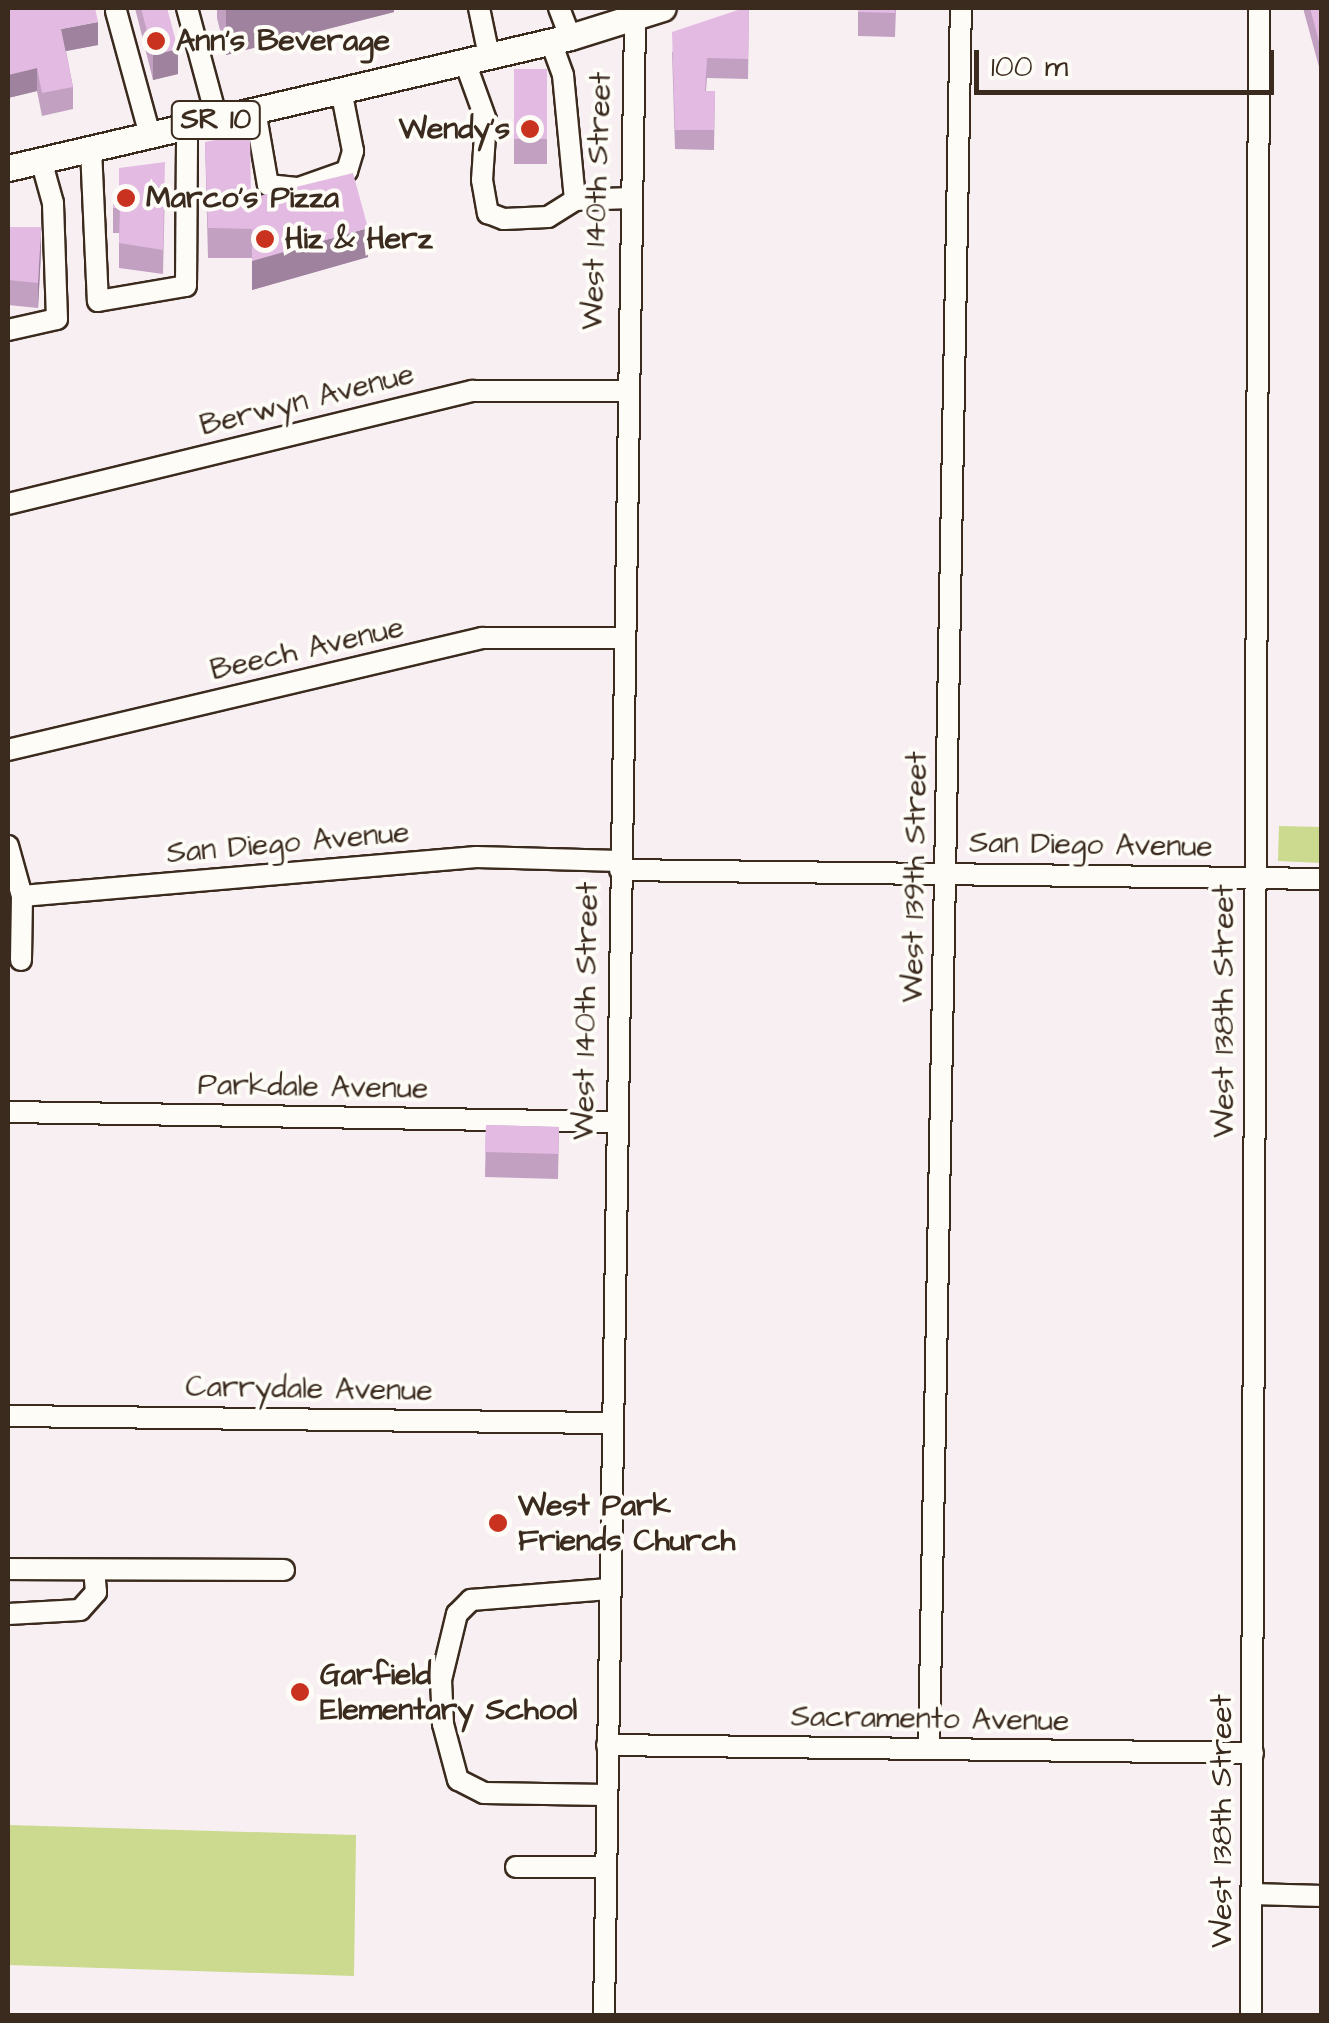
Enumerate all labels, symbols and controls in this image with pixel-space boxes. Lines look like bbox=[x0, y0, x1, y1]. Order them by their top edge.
place label: Ann's Beverage bbox=[176, 23, 390, 59]
marker: Ann's Beverage bbox=[145, 30, 167, 52]
scale bar bbox=[979, 30, 1279, 92]
text: 100 m bbox=[991, 46, 1068, 88]
street label: West 140th Street bbox=[575, 71, 619, 331]
road number: SR 10 bbox=[168, 97, 264, 143]
place label: Wendy's bbox=[399, 111, 510, 147]
marker: Wendy's bbox=[519, 118, 541, 140]
place label: Marco's Pizza bbox=[146, 180, 339, 216]
marker: Marco's Pizza bbox=[115, 187, 137, 209]
place label: Hiz & Herz bbox=[285, 221, 432, 257]
marker: Hiz & Herz bbox=[254, 228, 276, 250]
street label: Berwyn Avenue bbox=[196, 356, 418, 444]
street label: Beech Avenue bbox=[207, 609, 407, 689]
street label: West 139th Street bbox=[895, 751, 935, 1003]
street label: San Diego Avenue bbox=[165, 814, 411, 872]
street label: San Diego Avenue bbox=[969, 825, 1213, 865]
street label: West 140th Street bbox=[566, 882, 606, 1140]
street label: West 138th Street bbox=[1206, 884, 1242, 1138]
street label: Parkdale Avenue bbox=[197, 1067, 429, 1107]
street label: Carrydale Avenue bbox=[185, 1369, 433, 1409]
place label: West Park Friends Church bbox=[518, 1488, 735, 1558]
marker: West Park Friends Church bbox=[487, 1512, 509, 1534]
place label: Garfield Elementary School bbox=[320, 1657, 577, 1728]
marker: Garfield Elementary School bbox=[289, 1681, 311, 1703]
street label: West 138th Street bbox=[1204, 1694, 1240, 1948]
street label: Sacramento Avenue bbox=[791, 1699, 1069, 1739]

